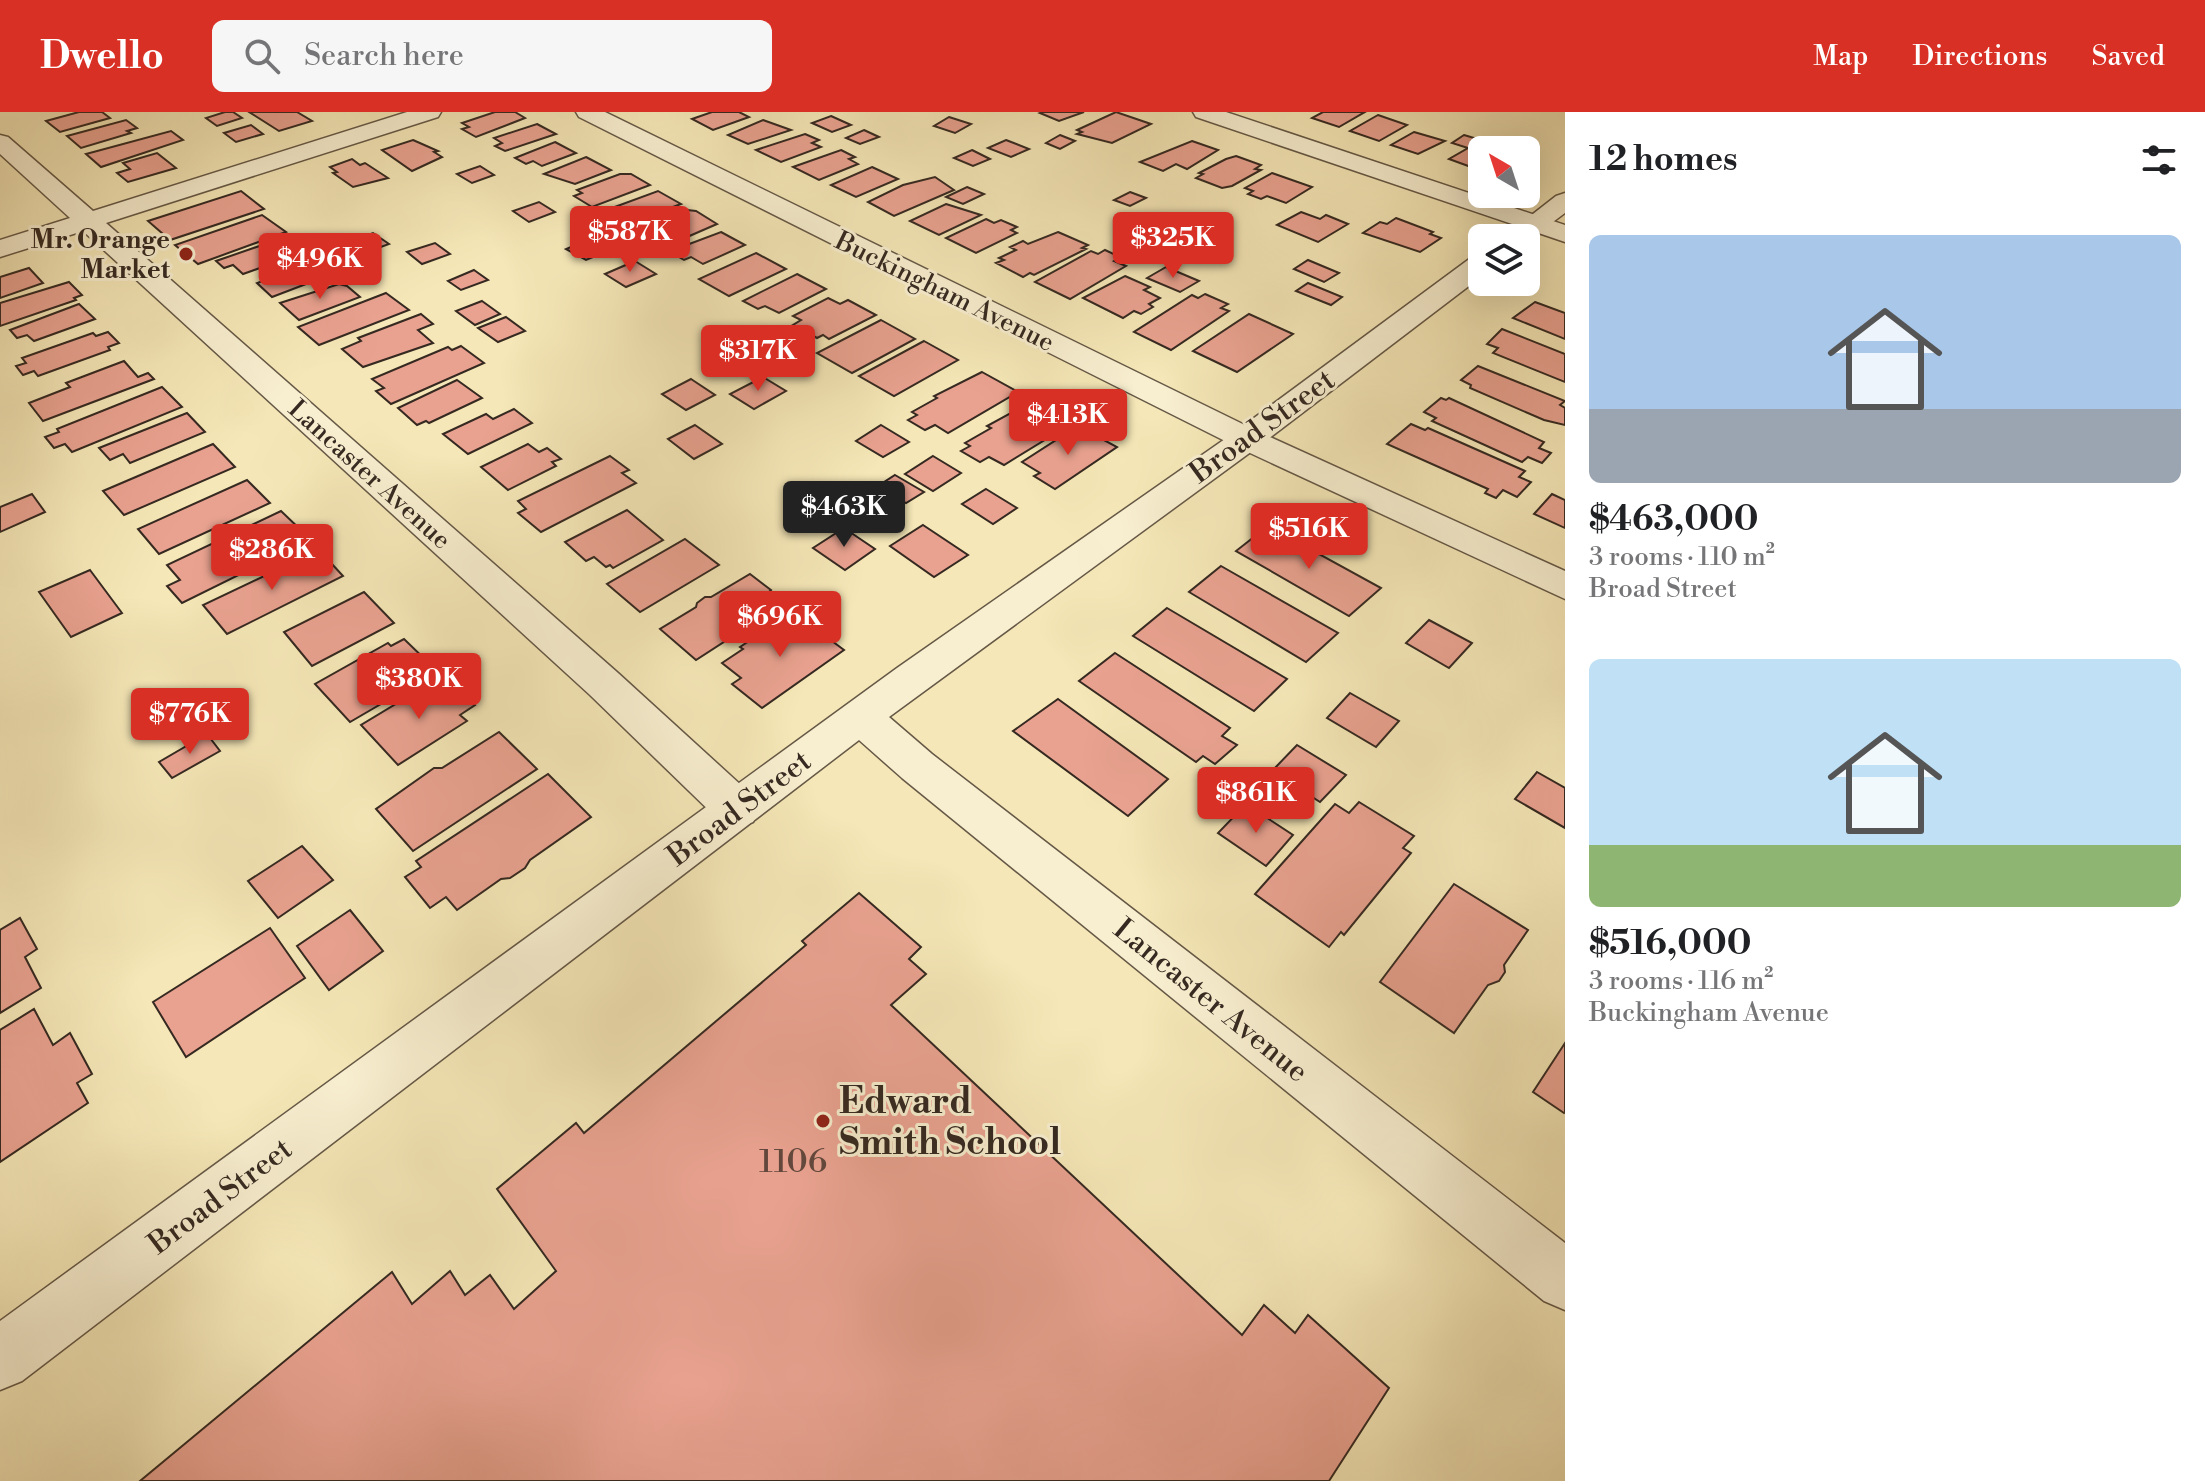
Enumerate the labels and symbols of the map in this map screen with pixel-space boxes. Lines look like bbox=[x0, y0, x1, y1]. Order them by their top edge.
north arrow bbox=[1468, 136, 1540, 208]
pin: $587K bbox=[574, 206, 686, 274]
pin: $325K bbox=[1117, 212, 1229, 280]
place label: Mr. Orange Market bbox=[31, 224, 171, 286]
street label: Buckingham Avenue bbox=[829, 225, 1059, 359]
pin: $496K bbox=[264, 233, 376, 301]
marker: Mr. Orange Market bbox=[177, 245, 195, 263]
pin: $317K bbox=[702, 325, 814, 393]
street label: Broad Street bbox=[1182, 361, 1343, 493]
pin: $413K bbox=[1012, 389, 1124, 457]
street label: Lancaster Avenue bbox=[281, 393, 457, 556]
pin: $463K bbox=[788, 481, 900, 549]
pin: $516K bbox=[1253, 503, 1365, 571]
pin: $286K bbox=[216, 524, 328, 592]
pin: $696K bbox=[724, 591, 836, 659]
pin: $380K bbox=[363, 653, 475, 721]
pin: $776K bbox=[134, 688, 246, 756]
street label: Broad Street bbox=[659, 742, 819, 876]
pin: $861K bbox=[1200, 767, 1312, 835]
street label: Lancaster Avenue bbox=[1105, 910, 1316, 1091]
place label: Edward Smith School bbox=[839, 1080, 1061, 1166]
marker: Edward Smith School bbox=[814, 1112, 832, 1130]
street label: Broad Street bbox=[140, 1130, 300, 1264]
house number: 1106 bbox=[759, 1142, 827, 1182]

